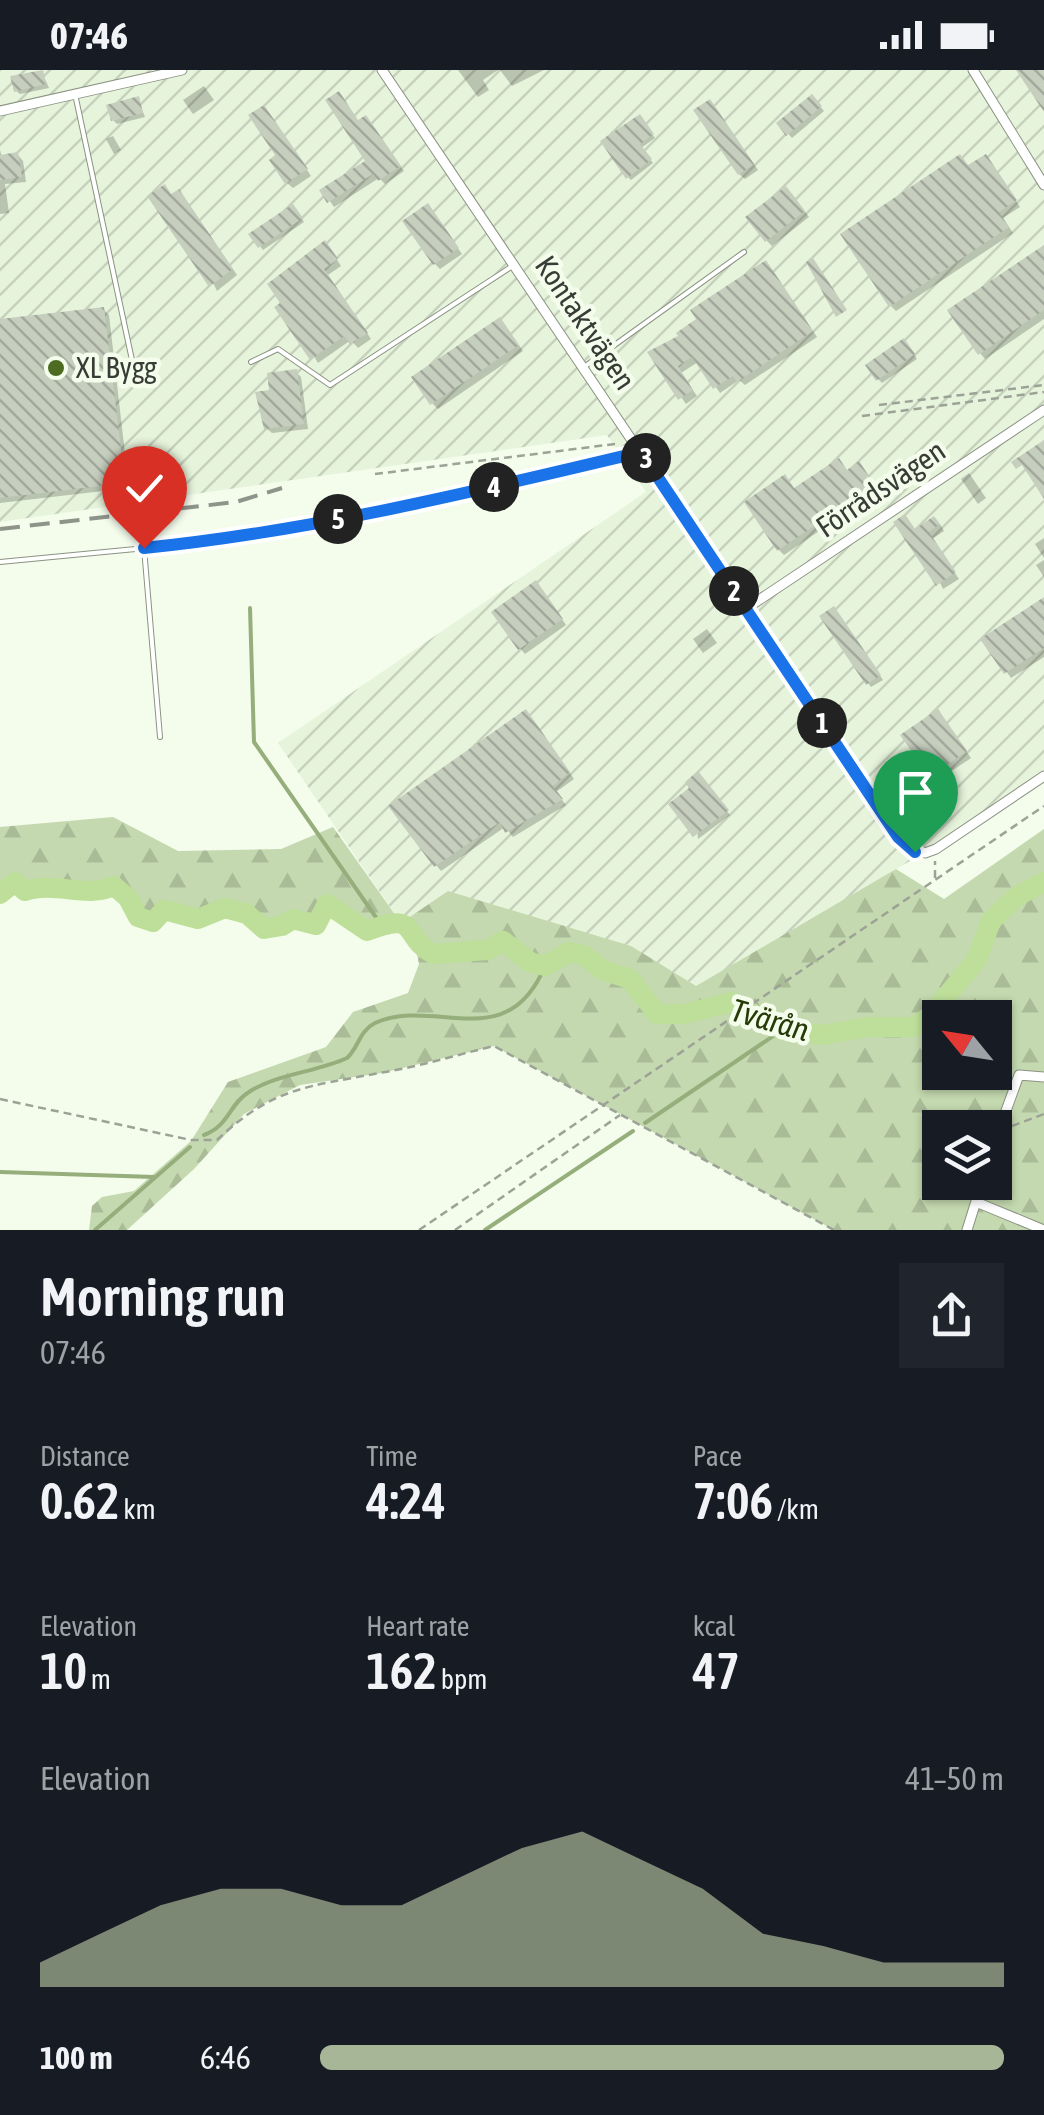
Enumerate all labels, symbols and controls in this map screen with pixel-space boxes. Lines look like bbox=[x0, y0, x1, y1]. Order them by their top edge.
text: 07:46 bbox=[50, 14, 128, 57]
street label: Kontaktvägen bbox=[529, 249, 643, 396]
place label: XL Bygg bbox=[76, 350, 157, 384]
marker: XL Bygg bbox=[45, 357, 67, 379]
pin: 3 bbox=[621, 433, 671, 483]
street label: Förrådsvägen bbox=[810, 433, 951, 544]
text: 3 bbox=[639, 442, 653, 474]
pin bbox=[102, 446, 187, 549]
icon: check bbox=[117, 461, 172, 516]
pin: 4 bbox=[469, 462, 519, 512]
text: 4 bbox=[487, 471, 501, 503]
pin: 5 bbox=[313, 494, 363, 544]
text: 5 bbox=[331, 503, 345, 535]
pin: 2 bbox=[709, 566, 759, 616]
text: 2 bbox=[727, 575, 741, 607]
pin: 1 bbox=[797, 698, 847, 748]
text: 1 bbox=[815, 707, 829, 739]
pin bbox=[873, 750, 958, 853]
icon: arrive bbox=[888, 765, 943, 820]
water label: Tvärån bbox=[727, 991, 813, 1048]
north arrow bbox=[922, 1000, 1012, 1090]
map controls bbox=[922, 1000, 1012, 1200]
button: layers bbox=[922, 1110, 1012, 1200]
button: share bbox=[899, 1263, 1004, 1368]
text: Morning run bbox=[40, 1265, 286, 1328]
text: 07:46 bbox=[40, 1334, 106, 1371]
text: Distance bbox=[40, 1440, 130, 1472]
text: Time bbox=[366, 1440, 417, 1472]
text: Pace bbox=[693, 1440, 742, 1472]
text: 0.62 bbox=[40, 1472, 119, 1530]
text: 4:24 bbox=[366, 1472, 446, 1530]
text: 7:06 bbox=[693, 1472, 773, 1530]
text: km bbox=[119, 1493, 156, 1525]
text: /km bbox=[773, 1493, 819, 1525]
text: Elevation bbox=[40, 1610, 137, 1642]
text: Heart rate bbox=[366, 1610, 469, 1642]
text: kcal bbox=[693, 1610, 735, 1642]
text: 10 bbox=[40, 1642, 87, 1700]
text: 162 bbox=[366, 1642, 437, 1700]
text: 47 bbox=[693, 1642, 740, 1700]
text: m bbox=[87, 1663, 111, 1695]
text: bpm bbox=[437, 1663, 487, 1695]
text: Elevation bbox=[40, 1760, 151, 1797]
text: 41–50 m bbox=[905, 1760, 1004, 1797]
text: 100 m bbox=[40, 2039, 113, 2076]
text: 6:46 bbox=[200, 2039, 251, 2076]

